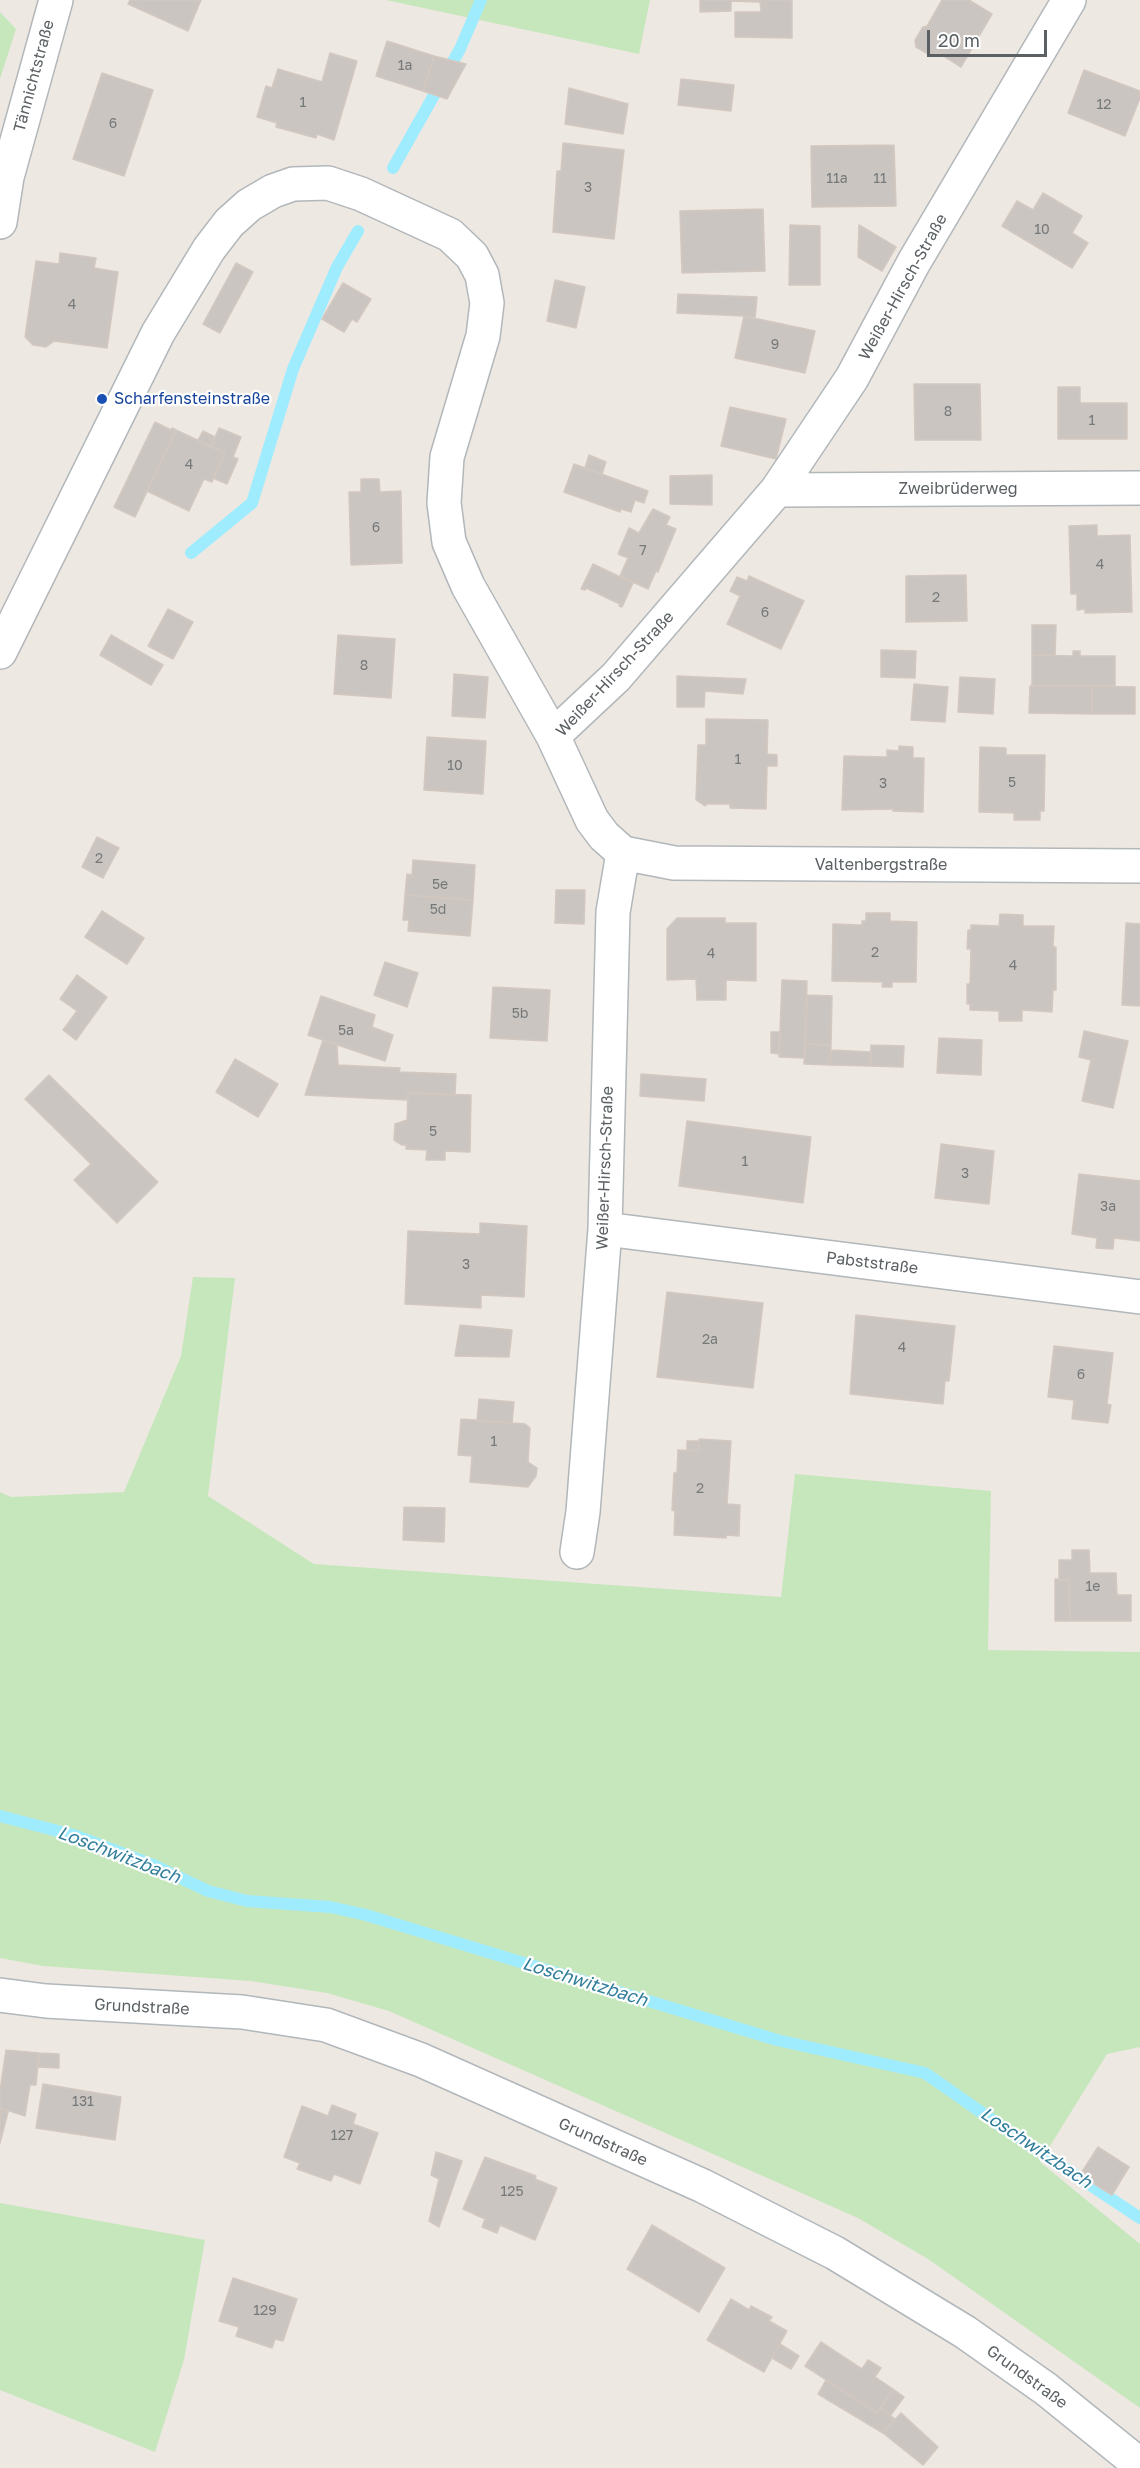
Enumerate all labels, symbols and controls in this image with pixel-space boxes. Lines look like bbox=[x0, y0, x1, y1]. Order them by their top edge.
street label: Tännichtstraße bbox=[10, 18, 58, 134]
scale bar bbox=[930, 18, 1050, 56]
text: 20 m bbox=[938, 29, 980, 51]
house number: 1a bbox=[398, 58, 412, 74]
house number: 1 bbox=[300, 95, 306, 111]
house number: 12 bbox=[1097, 97, 1111, 113]
house number: 6 bbox=[109, 116, 117, 132]
house number: 11a bbox=[826, 171, 848, 187]
house number: 11 bbox=[873, 171, 887, 187]
house number: 3 bbox=[584, 180, 592, 196]
street label: Weißer-Hirsch-Straße bbox=[855, 211, 951, 363]
house number: 10 bbox=[1034, 222, 1050, 238]
house number: 4 bbox=[68, 297, 76, 313]
house number: 9 bbox=[771, 337, 779, 353]
place label: Scharfensteinstraße bbox=[114, 389, 270, 409]
marker: Scharfensteinstraße bbox=[95, 392, 109, 406]
house number: 8 bbox=[944, 404, 952, 420]
house number: 1 bbox=[1089, 413, 1095, 429]
house number: 4 bbox=[185, 457, 193, 473]
street label: Zweibrüderweg bbox=[898, 479, 1018, 499]
house number: 6 bbox=[372, 520, 380, 536]
house number: 7 bbox=[639, 543, 647, 559]
house number: 4 bbox=[1096, 557, 1104, 573]
house number: 2 bbox=[932, 590, 940, 606]
house number: 6 bbox=[761, 605, 769, 621]
street label: Weißer-Hirsch-Straße bbox=[552, 607, 678, 741]
house number: 8 bbox=[360, 658, 368, 674]
house number: 1 bbox=[735, 752, 741, 768]
house number: 10 bbox=[447, 758, 463, 774]
house number: 5 bbox=[1008, 775, 1016, 791]
house number: 3 bbox=[879, 776, 887, 792]
house number: 2 bbox=[95, 851, 103, 867]
street label: Valtenbergstraße bbox=[815, 855, 947, 875]
house number: 5e bbox=[432, 877, 448, 893]
house number: 5d bbox=[430, 902, 446, 918]
house number: 2 bbox=[871, 945, 879, 961]
house number: 4 bbox=[707, 946, 715, 962]
house number: 4 bbox=[1009, 958, 1017, 974]
house number: 5b bbox=[512, 1006, 528, 1022]
house number: 5a bbox=[338, 1023, 354, 1039]
street label: Weißer-Hirsch-Straße bbox=[593, 1086, 617, 1250]
house number: 5 bbox=[429, 1124, 437, 1140]
house number: 1 bbox=[742, 1154, 748, 1170]
house number: 3 bbox=[961, 1166, 969, 1182]
house number: 3a bbox=[1100, 1199, 1116, 1215]
street label: Pabststraße bbox=[825, 1248, 919, 1278]
house number: 3 bbox=[462, 1257, 470, 1273]
house number: 2a bbox=[702, 1332, 718, 1348]
house number: 4 bbox=[898, 1340, 906, 1356]
house number: 6 bbox=[1077, 1367, 1085, 1383]
house number: 1 bbox=[491, 1434, 497, 1450]
house number: 2 bbox=[696, 1481, 704, 1497]
house number: 1e bbox=[1086, 1579, 1100, 1595]
water label: Loschwitzbach bbox=[55, 1822, 183, 1888]
water label: Loschwitzbach bbox=[520, 1953, 650, 2011]
street label: Grundstraße bbox=[94, 1995, 190, 2019]
house number: 131 bbox=[72, 2094, 94, 2110]
water label: Loschwitzbach bbox=[976, 2103, 1096, 2193]
street label: Grundstraße bbox=[556, 2114, 650, 2170]
house number: 127 bbox=[331, 2128, 353, 2144]
house number: 125 bbox=[500, 2184, 524, 2200]
house number: 129 bbox=[253, 2303, 277, 2319]
street label: Grundstraße bbox=[983, 2341, 1071, 2413]

